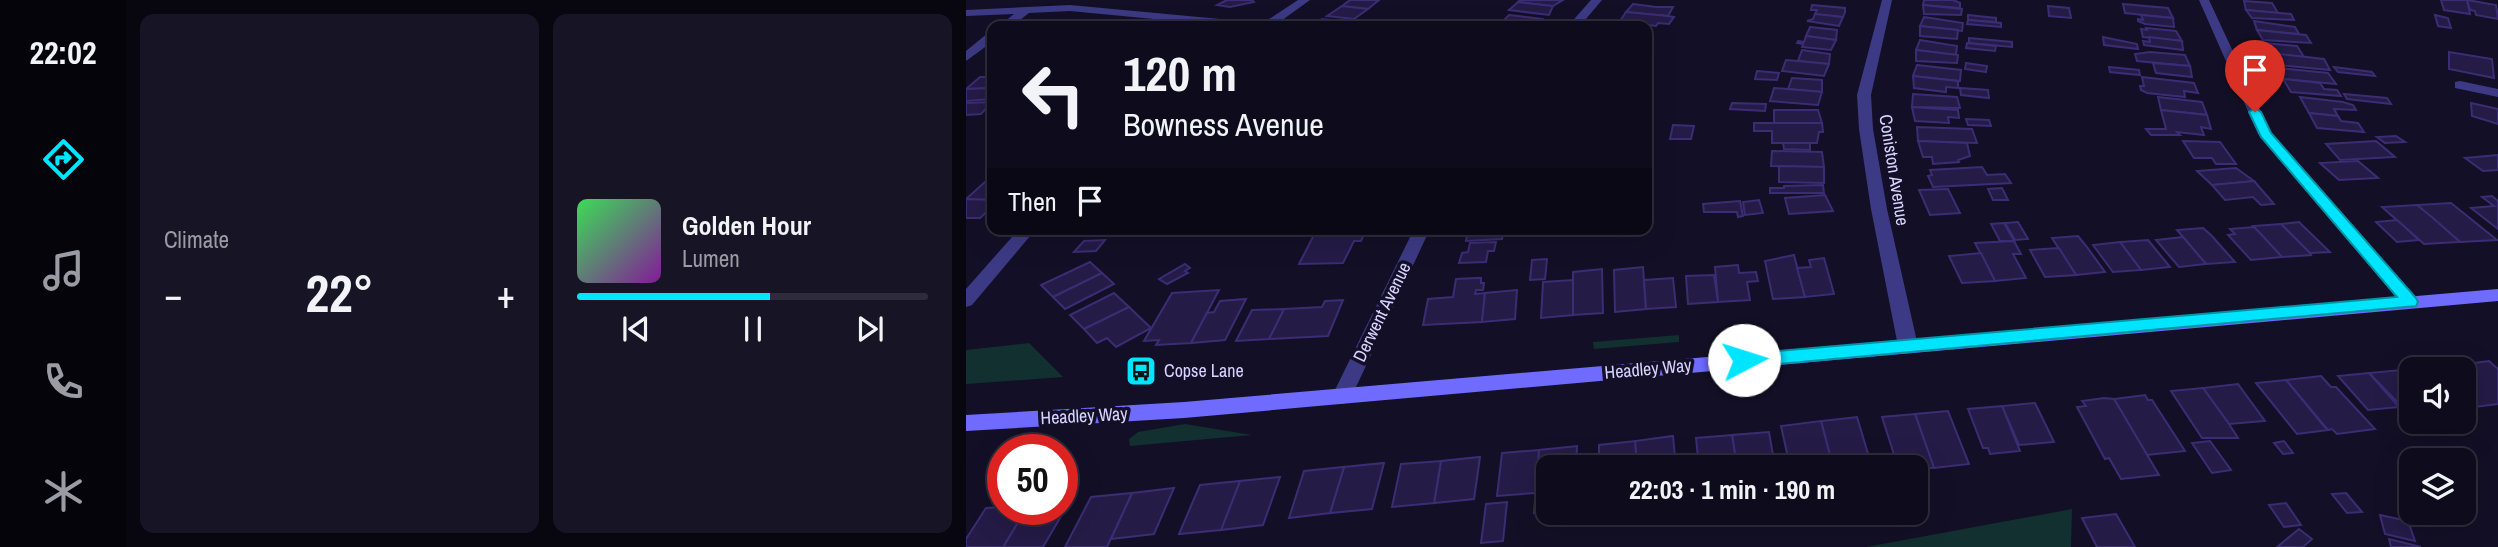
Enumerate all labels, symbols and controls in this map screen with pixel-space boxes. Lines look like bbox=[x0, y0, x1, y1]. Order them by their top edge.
text: 22:02 bbox=[29, 31, 97, 74]
text: 120 m bbox=[1123, 40, 1237, 106]
pin bbox=[2225, 40, 2285, 112]
icon: left bbox=[1008, 49, 1099, 140]
icon: arrive bbox=[2236, 51, 2274, 89]
text: Bowness Avenue bbox=[1123, 103, 1324, 146]
street label: Coniston Avenue bbox=[1873, 113, 1916, 227]
icon: directions bbox=[39, 135, 88, 184]
icon: arrive bbox=[1071, 182, 1109, 220]
text: Then bbox=[1008, 184, 1057, 219]
text: Golden Hour bbox=[682, 208, 811, 243]
text: Climate bbox=[164, 224, 229, 255]
text: Lumen bbox=[682, 243, 740, 274]
icon: music bbox=[39, 246, 88, 295]
text: 22° bbox=[305, 258, 374, 328]
street label: Derwent Avenue bbox=[1347, 258, 1416, 366]
text: − bbox=[164, 269, 182, 320]
text: + bbox=[497, 269, 515, 320]
icon: previous bbox=[617, 310, 655, 348]
icon: pause bbox=[734, 310, 772, 348]
icon: next bbox=[851, 310, 889, 348]
position arrow bbox=[1707, 323, 1781, 397]
street label: Headley Way bbox=[1603, 352, 1693, 385]
bus stop icon: Copse Lane bbox=[1124, 354, 1158, 388]
icon: phone bbox=[39, 357, 88, 406]
map controls bbox=[2399, 357, 2476, 525]
button: sound bbox=[2399, 357, 2476, 434]
place label: Copse Lane bbox=[1164, 358, 1244, 383]
street label: Headley Way bbox=[1040, 401, 1129, 430]
speed limit sign: 50 bbox=[987, 434, 1078, 525]
button: layers bbox=[2399, 448, 2476, 525]
icon: climate bbox=[39, 467, 88, 516]
text: 22:03 · 1 min · 190 m bbox=[1629, 472, 1835, 507]

